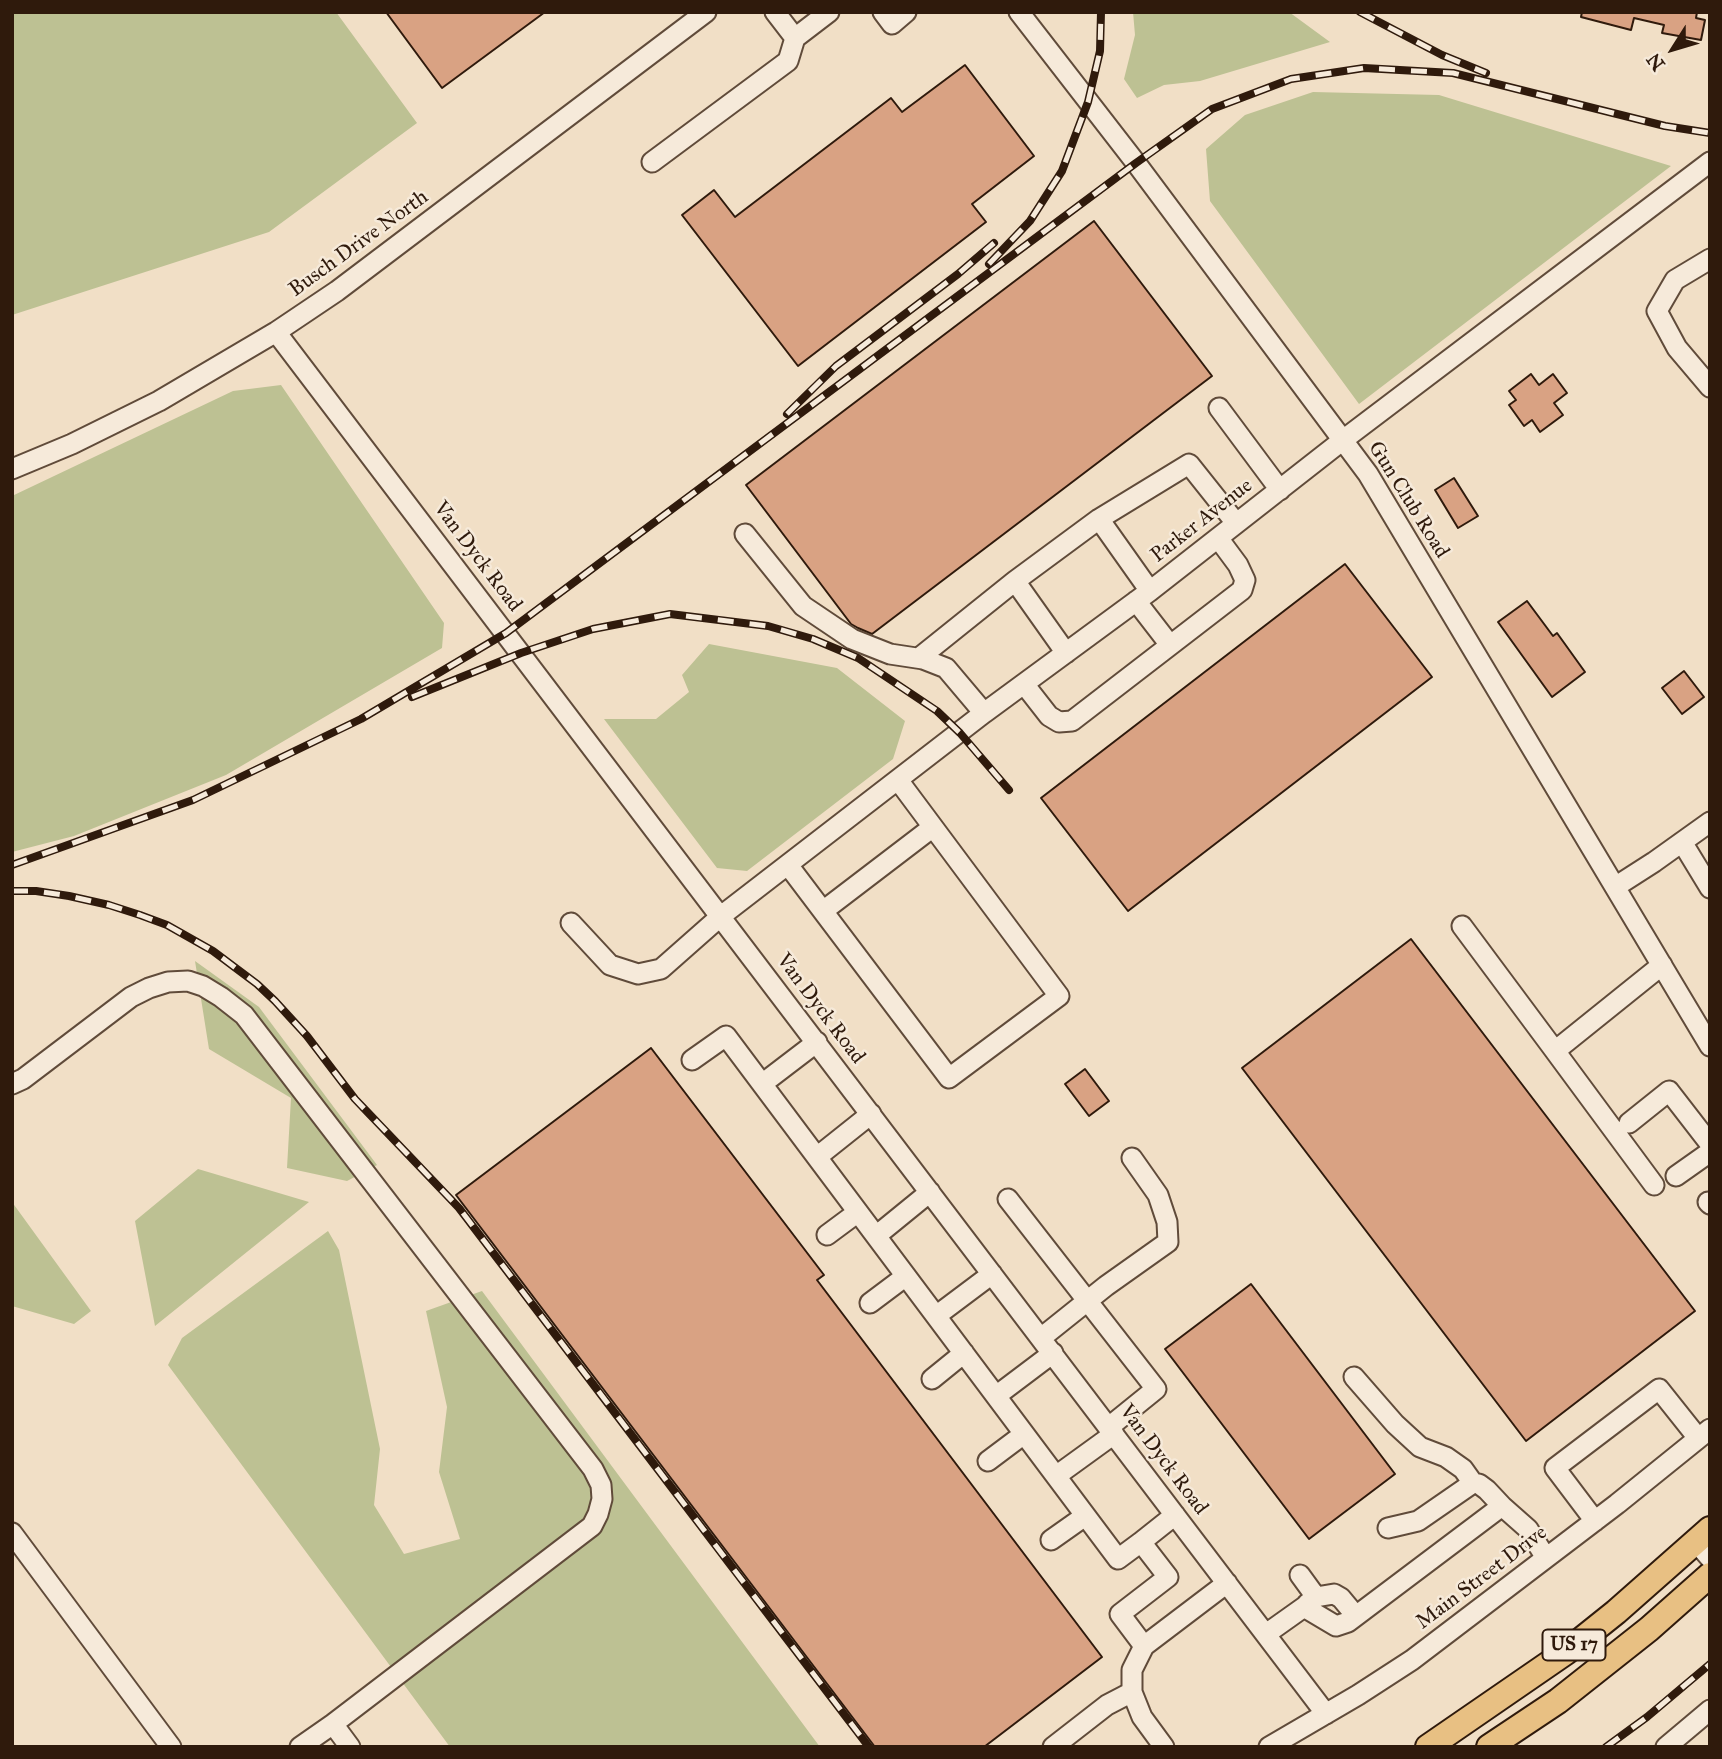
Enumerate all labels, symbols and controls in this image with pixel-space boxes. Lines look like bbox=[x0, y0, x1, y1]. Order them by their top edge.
north arrow bbox=[1638, 14, 1708, 84]
text: N bbox=[1642, 49, 1670, 75]
street label: Busch Drive North bbox=[284, 185, 434, 303]
street label: Gun Club Road bbox=[1362, 437, 1454, 563]
street label: Parker Avenue bbox=[1146, 474, 1258, 568]
street label: Van Dyck Road bbox=[427, 497, 527, 617]
street label: Van Dyck Road bbox=[770, 949, 870, 1069]
street label: Van Dyck Road bbox=[1113, 1400, 1213, 1520]
street label: Main Street Drive bbox=[1412, 1521, 1552, 1635]
road number: US 17 bbox=[1542, 1630, 1606, 1660]

